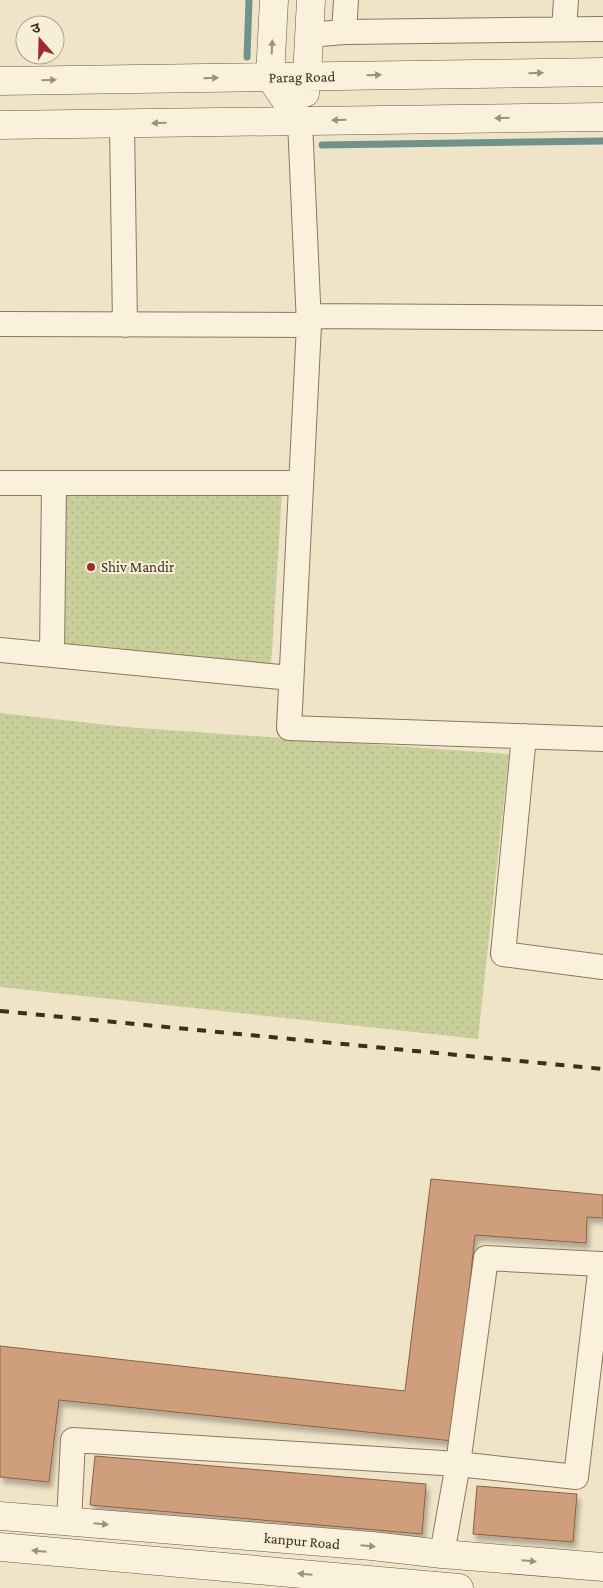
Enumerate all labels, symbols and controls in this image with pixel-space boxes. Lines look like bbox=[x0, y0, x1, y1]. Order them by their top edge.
north arrow bbox=[15, 15, 65, 65]
text: उ bbox=[29, 19, 43, 37]
one-way arrow bbox=[268, 38, 276, 54]
street label: Parag Road bbox=[269, 68, 336, 87]
one-way arrow bbox=[528, 69, 544, 77]
one-way arrow bbox=[366, 71, 382, 79]
one-way arrow bbox=[203, 74, 219, 82]
one-way arrow bbox=[41, 76, 57, 84]
one-way arrow bbox=[494, 114, 510, 122]
one-way arrow bbox=[331, 117, 347, 125]
one-way arrow bbox=[151, 119, 167, 127]
place label: Shiv Mandir bbox=[101, 559, 175, 575]
marker: Shiv Mandir bbox=[85, 561, 97, 573]
one-way arrow bbox=[93, 1521, 109, 1529]
street label: kanpur Road bbox=[263, 1530, 341, 1553]
one-way arrow bbox=[360, 1542, 376, 1550]
one-way arrow bbox=[31, 1547, 47, 1555]
one-way arrow bbox=[522, 1558, 538, 1566]
one-way arrow bbox=[297, 1570, 313, 1578]

